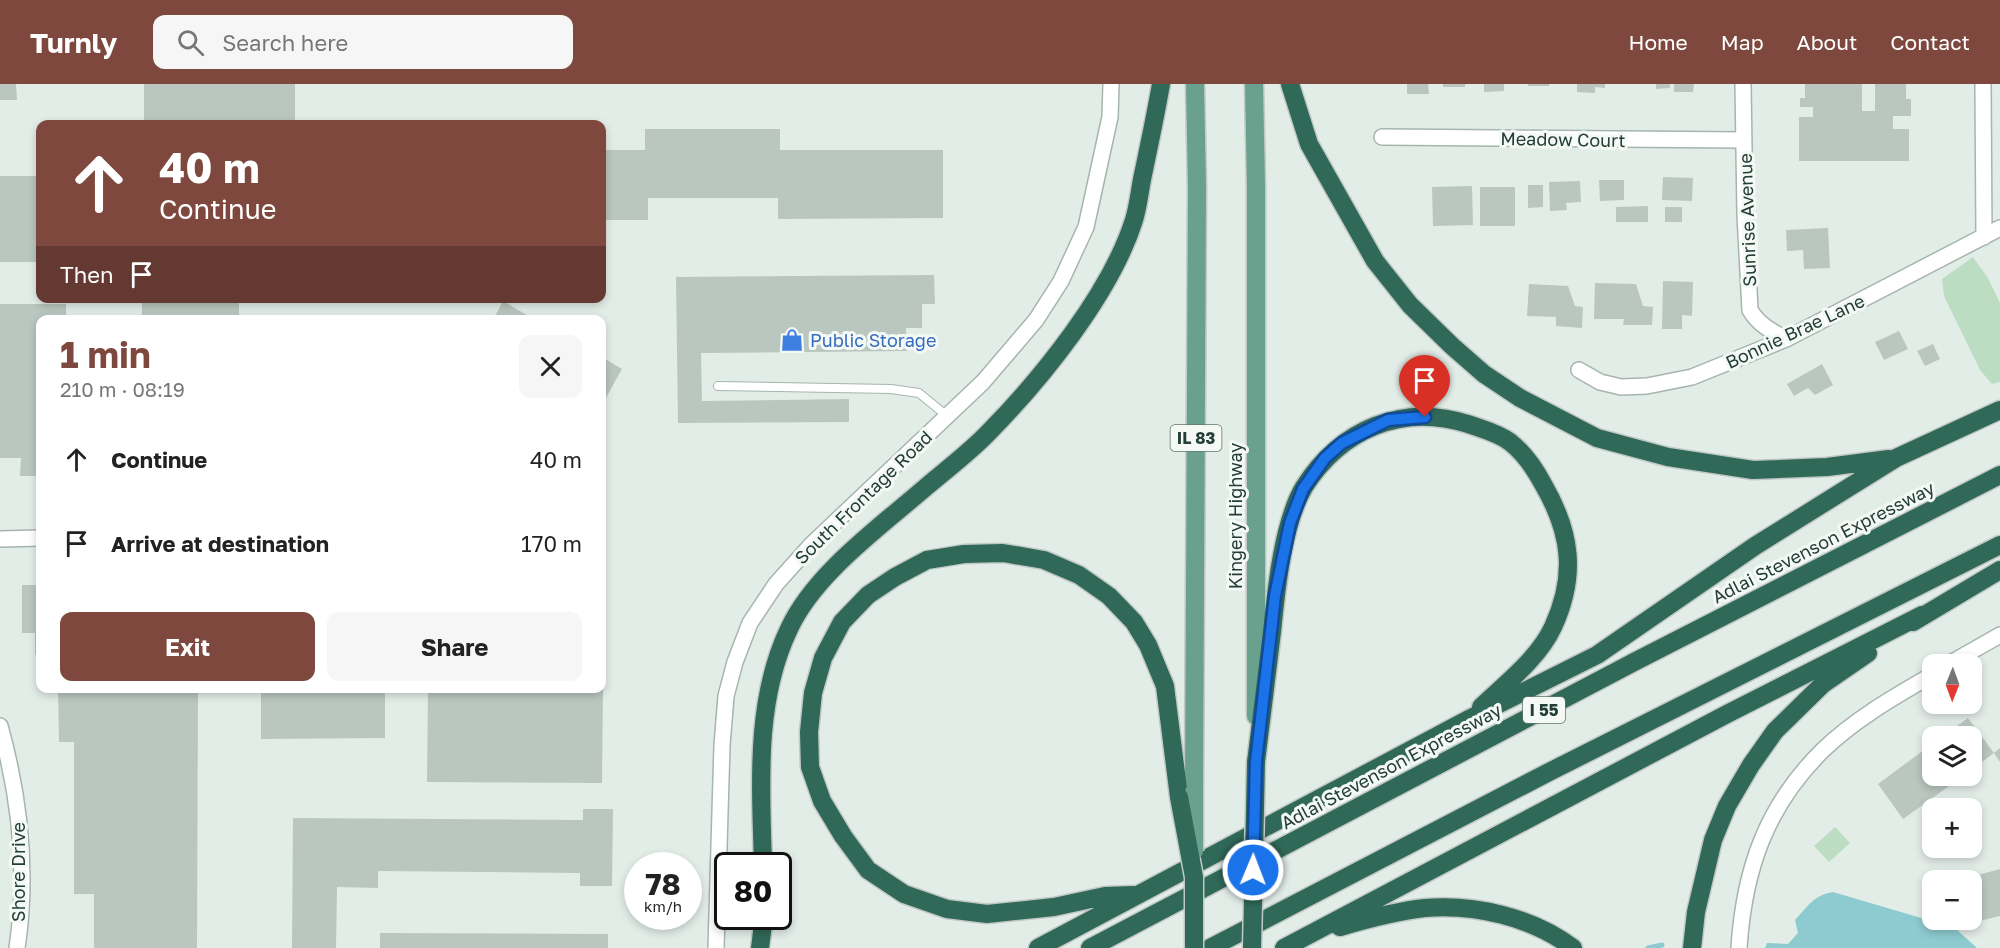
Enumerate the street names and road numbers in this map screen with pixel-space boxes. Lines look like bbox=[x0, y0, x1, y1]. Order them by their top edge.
street label: Meadow Court bbox=[1500, 127, 1626, 151]
street label: Sunrise Avenue bbox=[1734, 153, 1760, 287]
street label: Bonnie Brae Lane bbox=[1722, 289, 1868, 373]
road number: IL 83 bbox=[1170, 425, 1222, 451]
street label: South Frontage Road bbox=[790, 426, 936, 568]
street label: Kingery Highway bbox=[1224, 443, 1246, 589]
street label: Adlai Stevenson Expressway bbox=[1708, 476, 1938, 608]
road number: I 55 bbox=[1523, 697, 1565, 723]
street label: Adlai Stevenson Expressway bbox=[1277, 698, 1505, 834]
street label: Shore Drive bbox=[7, 822, 29, 922]

